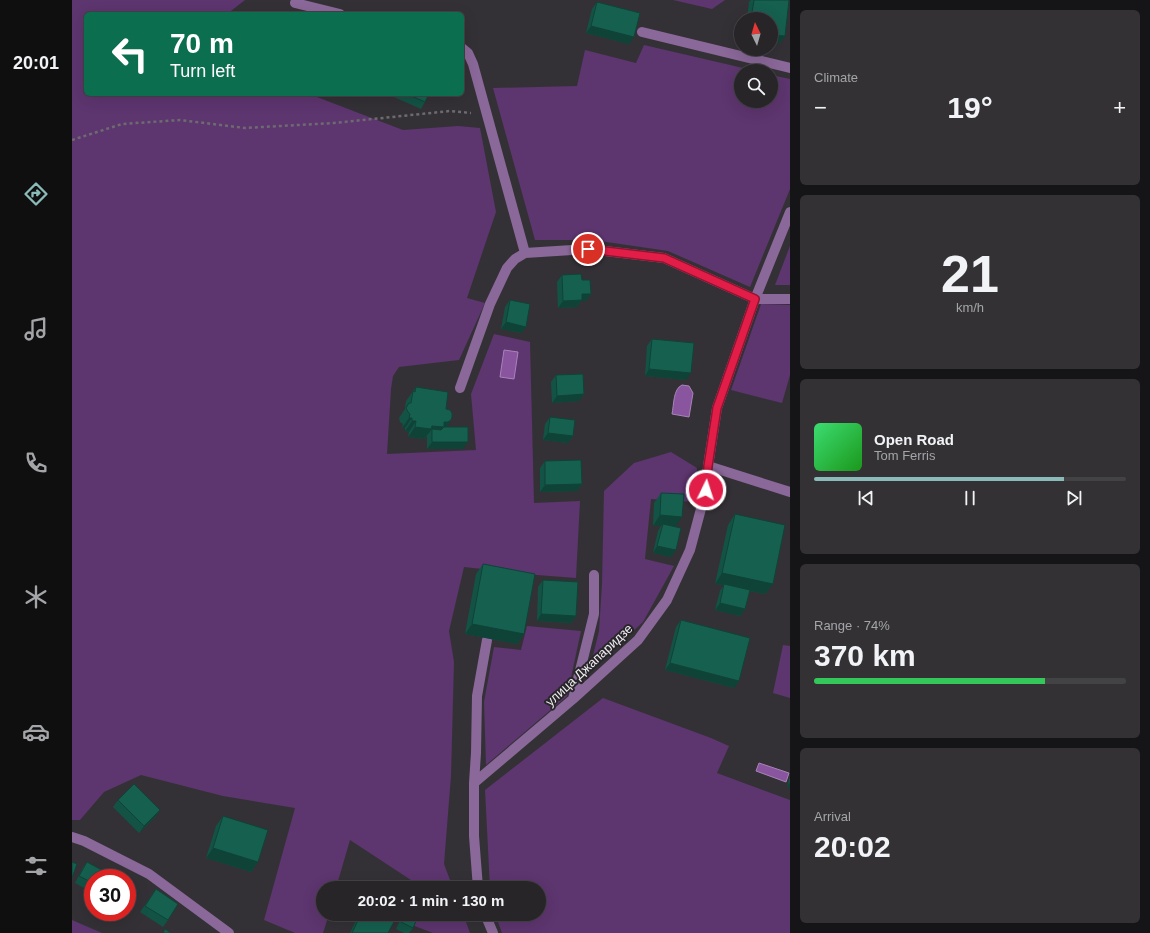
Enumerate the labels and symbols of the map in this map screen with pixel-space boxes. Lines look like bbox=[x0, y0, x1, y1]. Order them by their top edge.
north arrow bbox=[734, 12, 778, 56]
pin bbox=[571, 232, 605, 266]
position arrow bbox=[685, 469, 727, 511]
street label: улица Джапаридзе bbox=[542, 621, 636, 709]
speed limit sign: 30 bbox=[84, 869, 136, 921]

